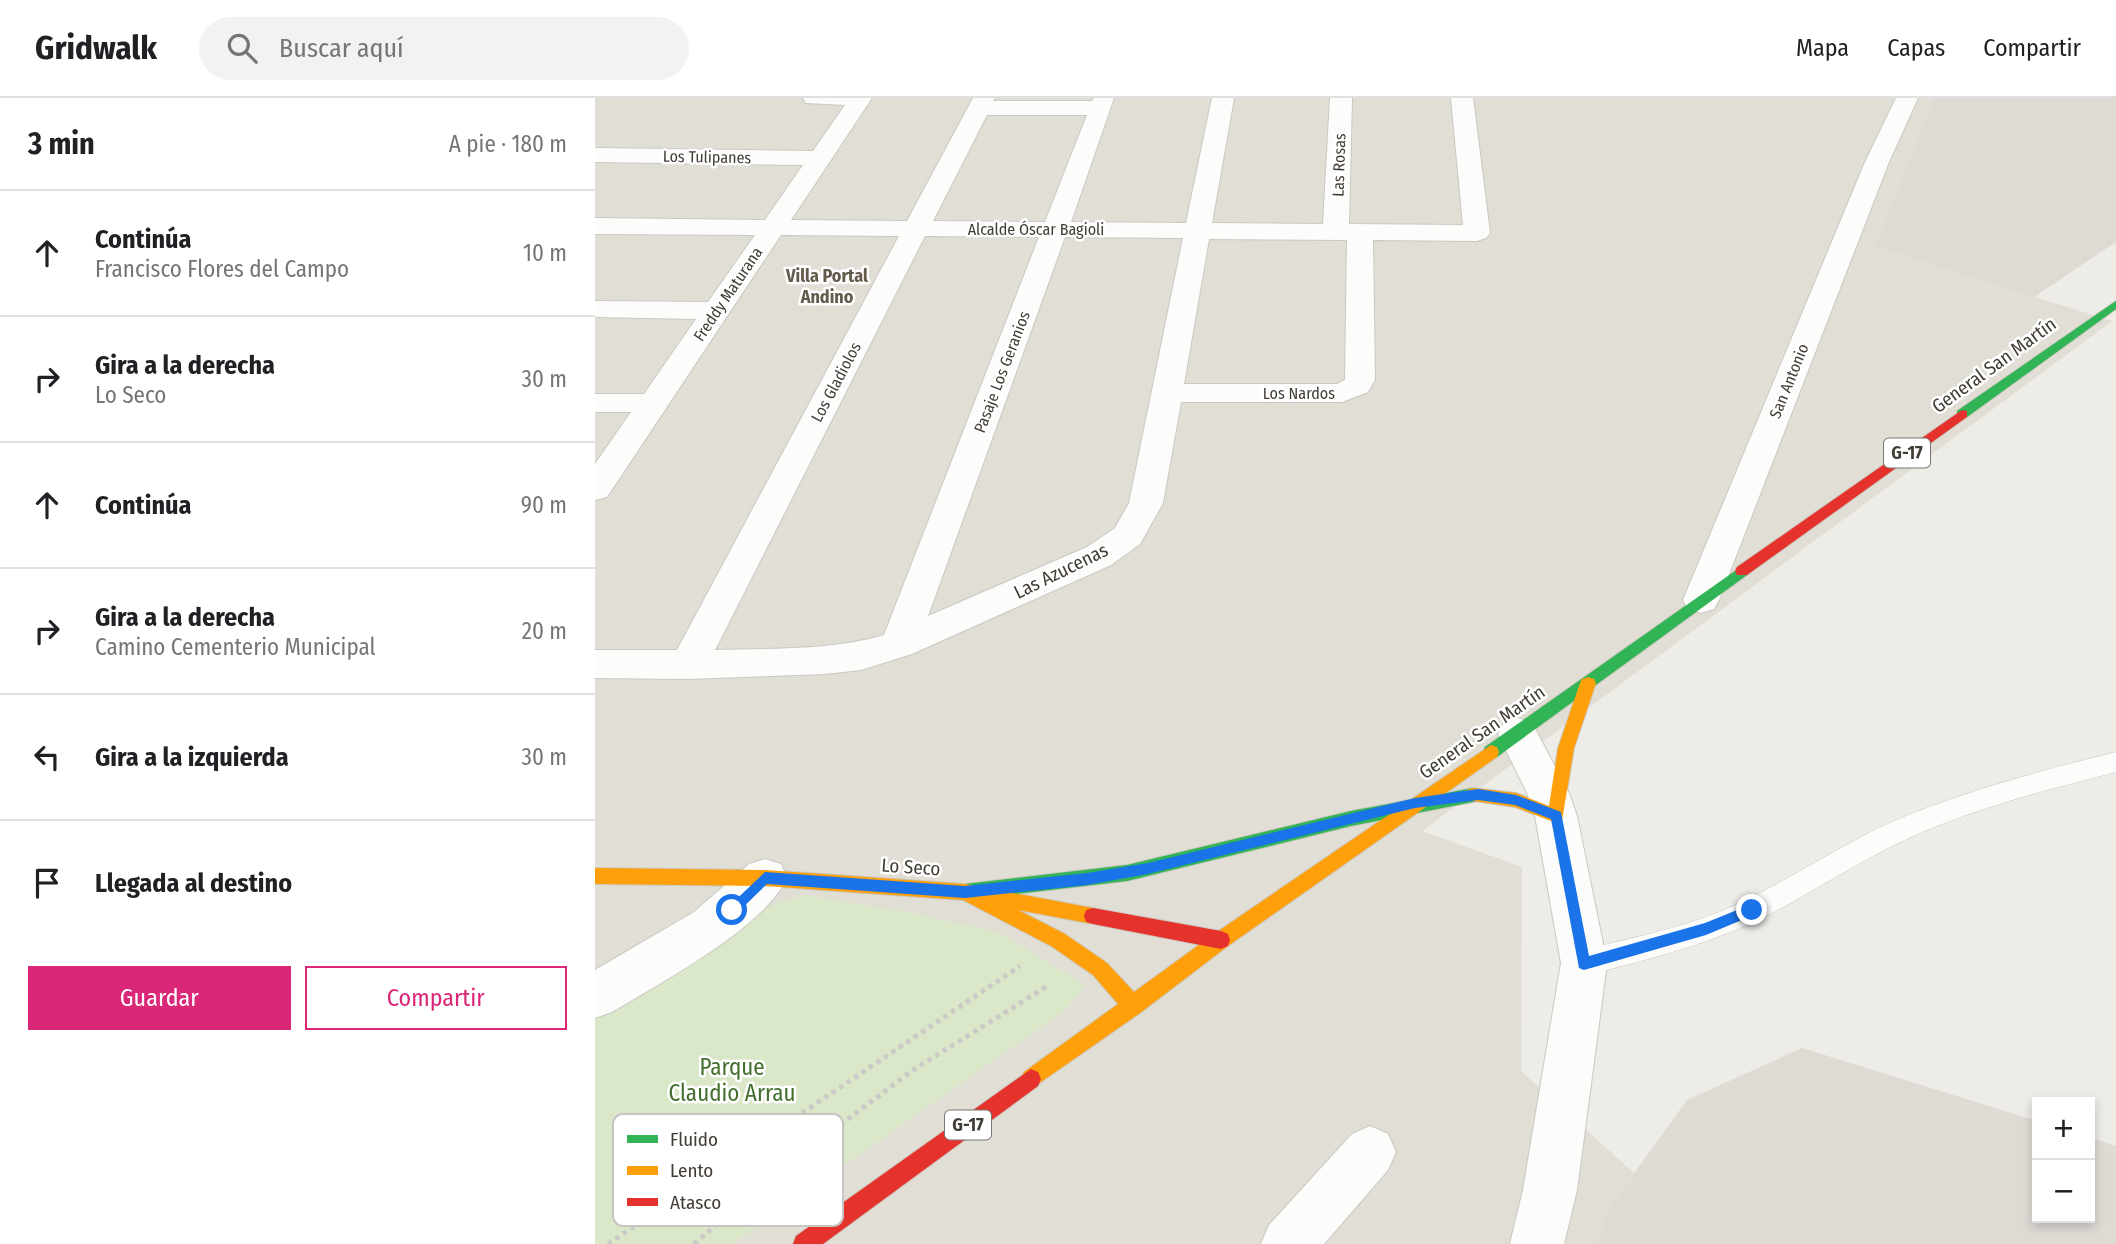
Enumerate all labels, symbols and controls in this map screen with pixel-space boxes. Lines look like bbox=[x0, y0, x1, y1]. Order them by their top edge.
search box bbox=[199, 17, 689, 80]
text: Gridwalk bbox=[35, 28, 157, 68]
icon: search bbox=[223, 29, 261, 67]
text: Buscar aquí bbox=[279, 33, 404, 64]
text: Mapa bbox=[1796, 34, 1849, 62]
text: Capas bbox=[1887, 34, 1945, 62]
text: Compartir bbox=[1983, 34, 2081, 62]
text: 3 min bbox=[28, 126, 95, 162]
text: A pie · 180 m bbox=[449, 130, 567, 158]
street label: Las Rosas bbox=[1328, 133, 1350, 197]
street label: Los Tulipanes bbox=[663, 147, 752, 167]
street label: Alcalde Óscar Bagioli bbox=[968, 220, 1104, 239]
text: Continúa bbox=[95, 224, 192, 255]
icon: ahead bbox=[28, 234, 66, 272]
text: 10 m bbox=[523, 239, 567, 267]
street label: Freddy Maturana bbox=[689, 243, 767, 345]
text: Francisco Flores del Campo bbox=[95, 255, 349, 283]
district label: Villa Portal Andino bbox=[785, 265, 868, 308]
street label: Pasaje Los Geranios bbox=[970, 308, 1034, 436]
street label: General San Martín bbox=[1927, 312, 2061, 418]
street label: Los Gladiolos bbox=[807, 339, 865, 425]
street label: San Antonio bbox=[1765, 341, 1813, 421]
text: Gira a la derecha bbox=[95, 350, 275, 381]
icon: right bbox=[28, 360, 66, 398]
text: 30 m bbox=[522, 365, 567, 393]
text: Lo Seco bbox=[95, 381, 166, 409]
street label: Los Nardos bbox=[1263, 384, 1335, 403]
road number: G-17 bbox=[1884, 438, 1930, 468]
icon: ahead bbox=[28, 486, 66, 524]
text: Continúa bbox=[95, 490, 192, 521]
text: 90 m bbox=[521, 491, 567, 519]
street label: Las Azucenas bbox=[1010, 538, 1112, 604]
text: Gira a la derecha bbox=[95, 602, 275, 633]
icon: right bbox=[28, 612, 66, 650]
text: 20 m bbox=[522, 617, 567, 645]
text: Camino Cementerio Municipal bbox=[95, 633, 376, 661]
street label: General San Martín bbox=[1415, 680, 1549, 784]
icon: left bbox=[28, 738, 66, 776]
text: Gira a la izquierda bbox=[95, 742, 289, 773]
text: 30 m bbox=[522, 743, 567, 771]
street label: Lo Seco bbox=[881, 853, 941, 881]
icon: arrive bbox=[28, 864, 66, 902]
text: Llegada al destino bbox=[95, 868, 292, 899]
route start bbox=[716, 894, 747, 925]
route end bbox=[1736, 894, 1767, 925]
button: Guardar bbox=[28, 966, 291, 1030]
button: Compartir bbox=[305, 966, 567, 1030]
park label: Parque Claudio Arrau bbox=[668, 1053, 796, 1107]
map controls bbox=[2032, 1097, 2095, 1223]
button: + bbox=[2032, 1097, 2095, 1160]
road number: G-17 bbox=[945, 1110, 991, 1140]
legend bbox=[613, 1114, 843, 1226]
text: Fluido bbox=[670, 1128, 718, 1151]
text: Lento bbox=[670, 1159, 713, 1182]
button: − bbox=[2032, 1160, 2095, 1223]
text: Atasco bbox=[670, 1191, 721, 1214]

